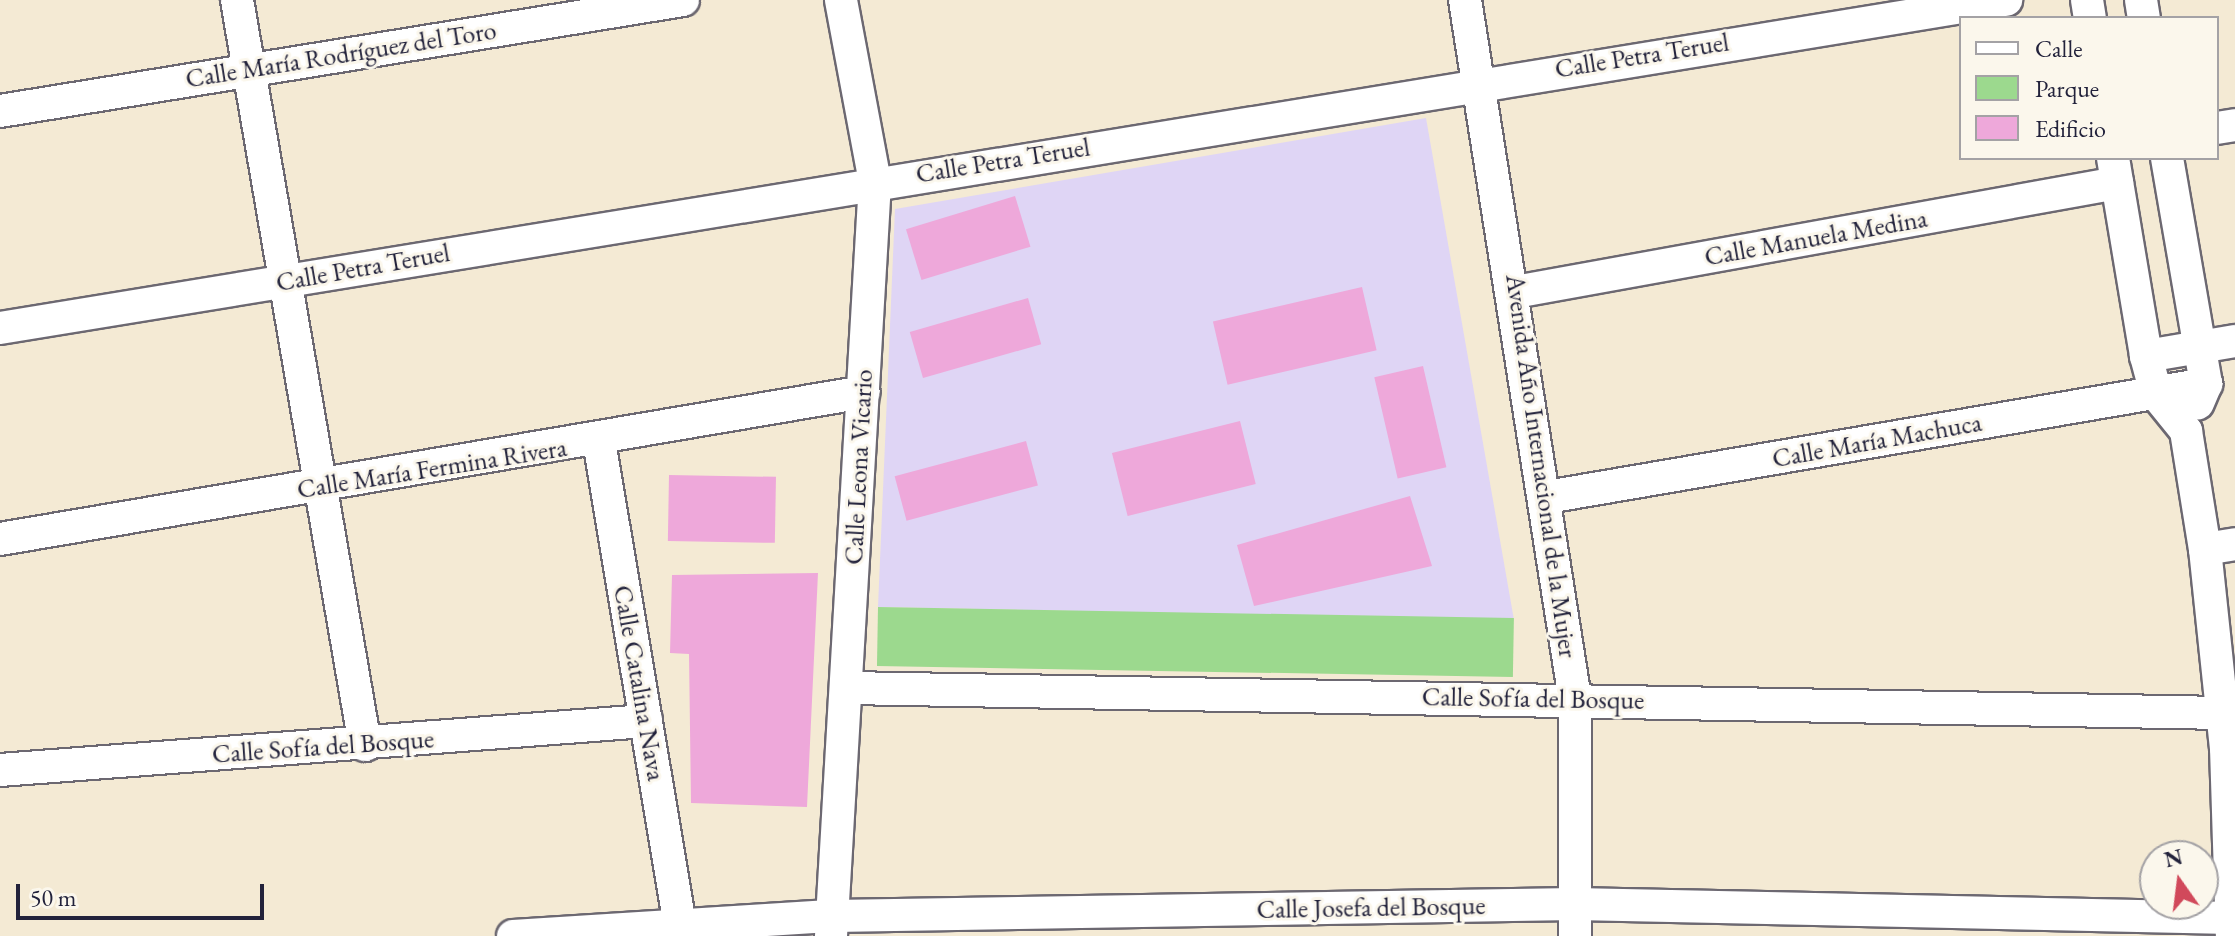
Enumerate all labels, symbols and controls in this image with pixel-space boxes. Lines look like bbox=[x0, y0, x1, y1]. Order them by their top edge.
street label: Calle María Rodríguez del Toro bbox=[183, 15, 499, 95]
legend bbox=[1959, 16, 2219, 160]
street label: Calle Petra Teruel bbox=[1553, 27, 1731, 85]
text: Calle bbox=[2035, 33, 2083, 64]
text: Parque bbox=[2035, 73, 2099, 104]
text: Edificio bbox=[2035, 113, 2106, 144]
street label: Calle Petra Teruel bbox=[914, 132, 1092, 190]
street label: Calle Manuela Medina bbox=[1702, 203, 1930, 273]
street label: Calle Petra Teruel bbox=[274, 237, 452, 299]
street label: Avenida Año Internacional de la Mujer bbox=[1499, 272, 1583, 660]
street label: Calle Leona Vicario bbox=[838, 368, 880, 566]
street label: Calle María Machuca bbox=[1770, 407, 1984, 475]
street label: Calle María Fermina Rivera bbox=[295, 432, 569, 506]
street label: Calle Catalina Nava bbox=[606, 583, 672, 783]
street label: Calle Sofía del Bosque bbox=[1422, 681, 1644, 717]
street label: Calle Sofía del Bosque bbox=[211, 724, 435, 770]
north arrow bbox=[2139, 840, 2219, 920]
text: N bbox=[2161, 842, 2186, 874]
scale bar bbox=[20, 868, 268, 918]
text: 50 m bbox=[30, 882, 77, 913]
street label: Calle Josefa del Bosque bbox=[1256, 890, 1486, 926]

